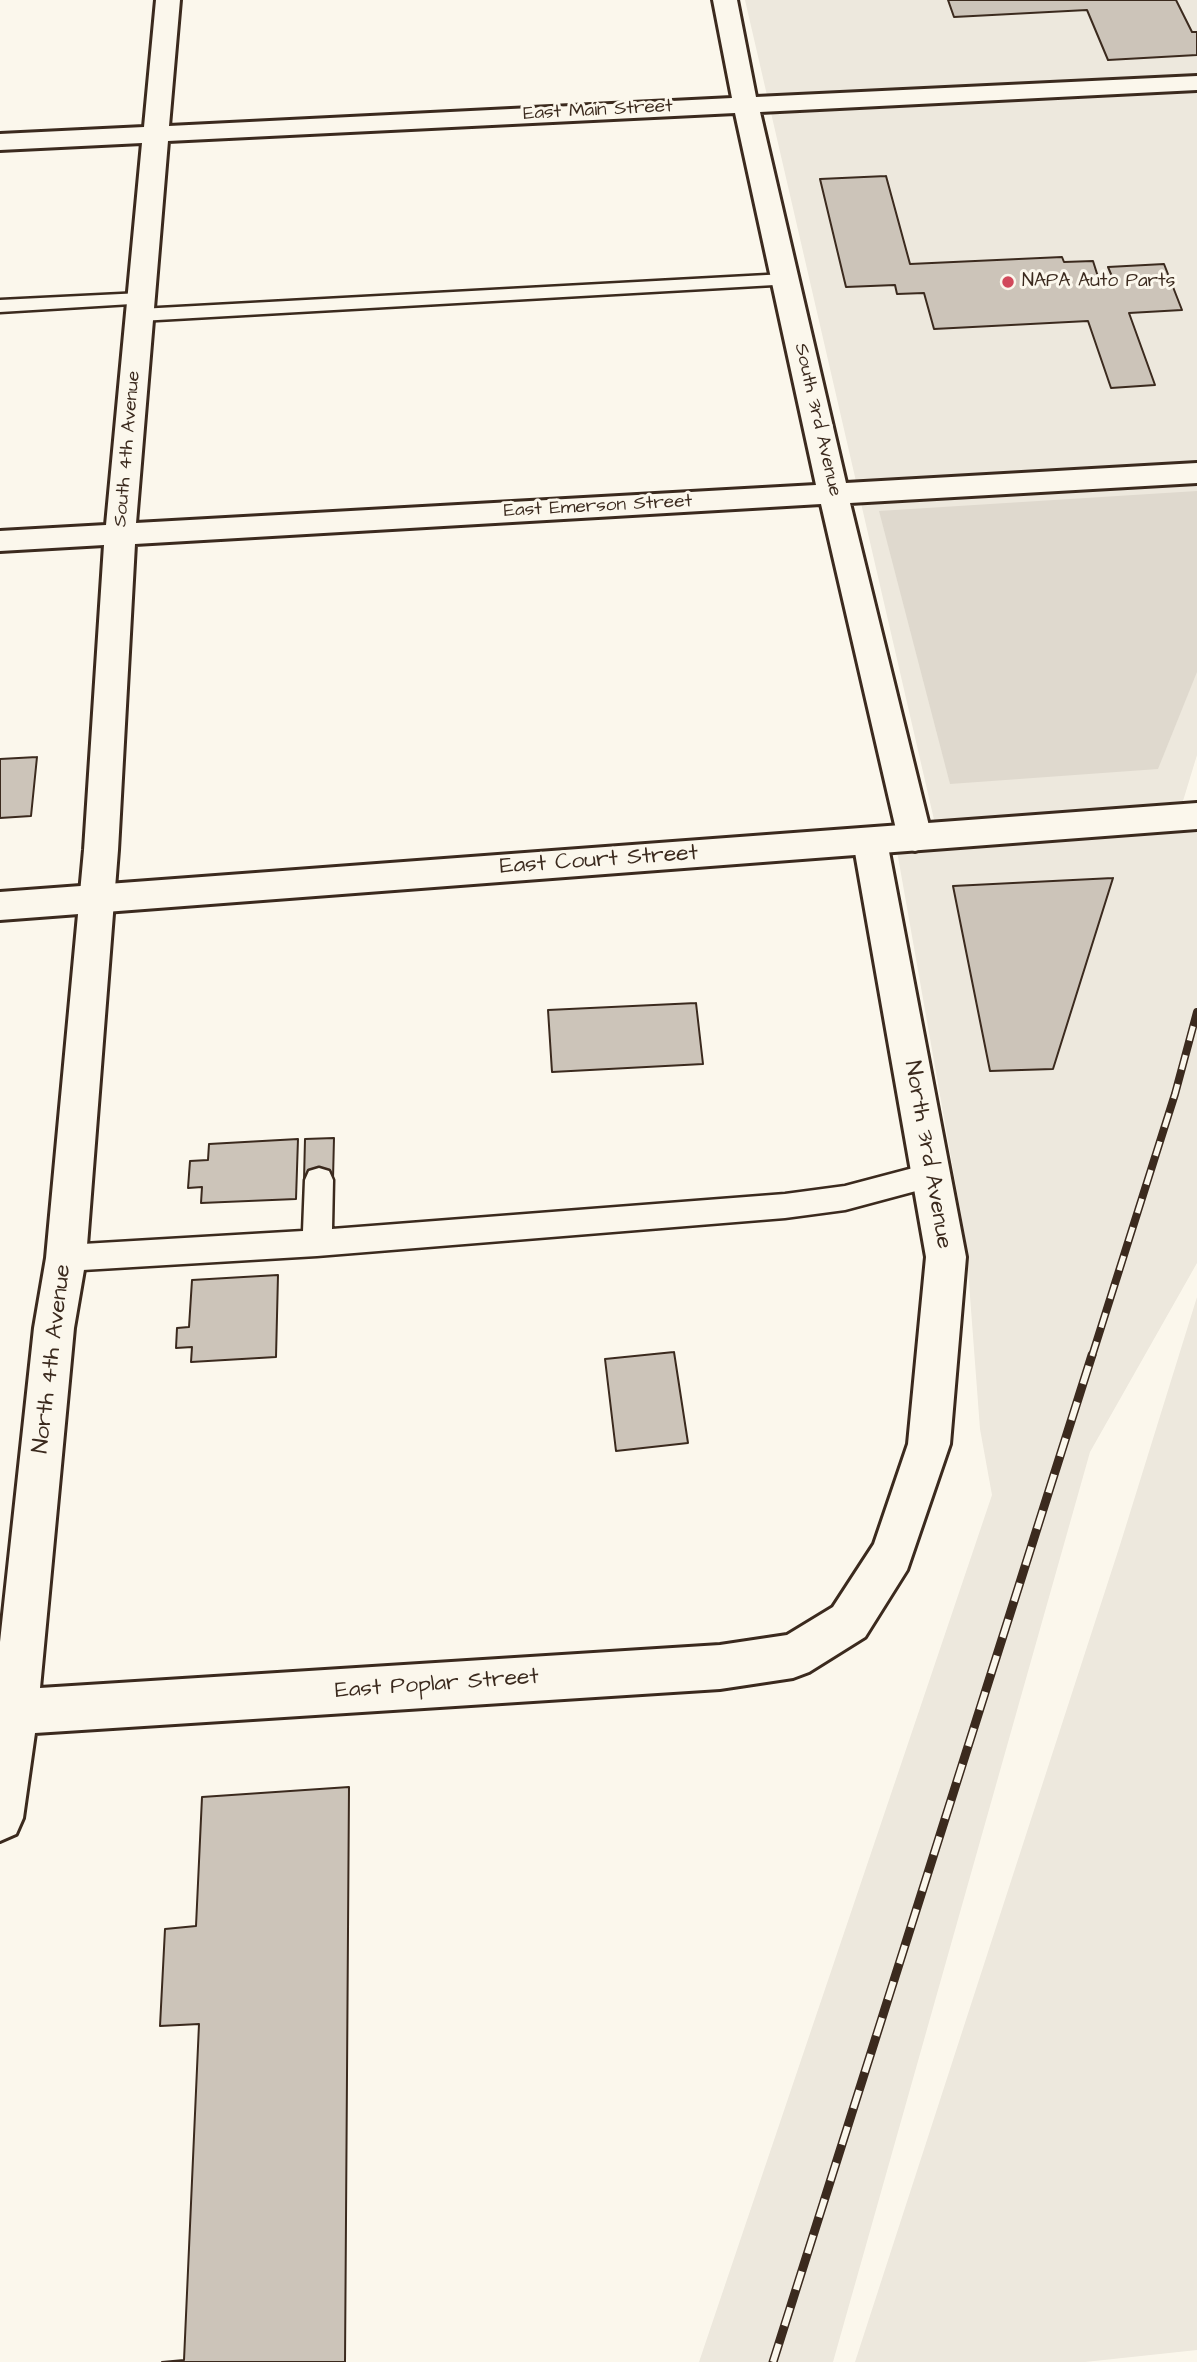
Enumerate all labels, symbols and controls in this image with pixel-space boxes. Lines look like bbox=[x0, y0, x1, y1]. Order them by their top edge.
street label: East Main Street bbox=[523, 96, 673, 126]
place label: NAPA Auto Parts bbox=[1022, 271, 1175, 293]
marker: NAPA Auto Parts bbox=[1000, 274, 1016, 290]
street label: South 3rd Avenue bbox=[788, 341, 846, 499]
street label: South 4th Avenue bbox=[110, 370, 146, 528]
street label: East Emerson Street bbox=[503, 491, 693, 523]
street label: East Court Street bbox=[499, 840, 699, 882]
street label: North 3rd Avenue bbox=[897, 1059, 957, 1251]
street label: North 4th Avenue bbox=[28, 1263, 78, 1455]
street label: East Poplar Street bbox=[334, 1664, 540, 1706]

